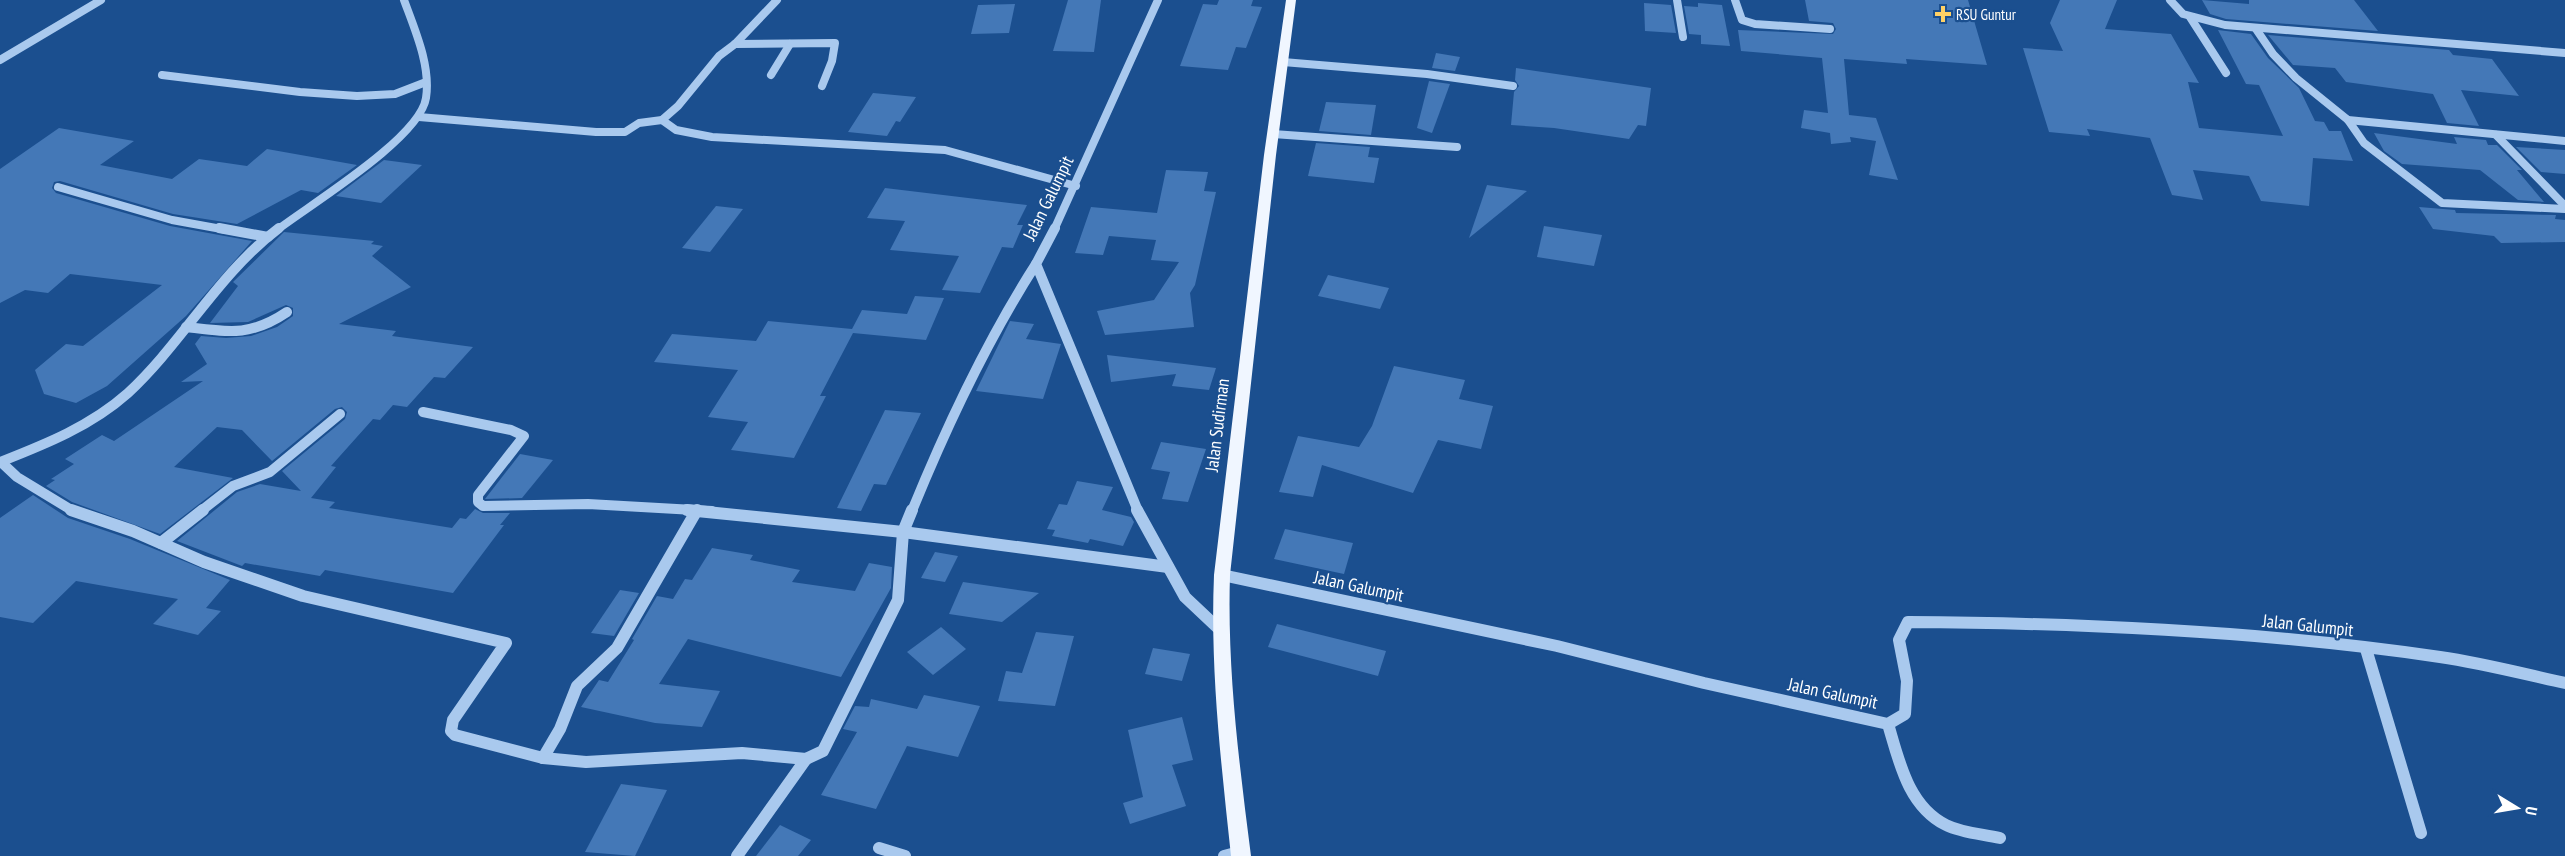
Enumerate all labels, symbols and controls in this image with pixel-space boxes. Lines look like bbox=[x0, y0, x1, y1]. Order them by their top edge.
marker: RSU Guntur bbox=[1934, 5, 1952, 23]
place label: RSU Guntur bbox=[1956, 5, 2017, 24]
street label: Jalan Galumpit bbox=[1017, 152, 1078, 245]
street label: Jalan Sudirman bbox=[1200, 377, 1234, 474]
street label: Jalan Galumpit bbox=[1311, 565, 1406, 607]
street label: Jalan Galumpit bbox=[2260, 609, 2355, 641]
street label: Jalan Galumpit bbox=[1785, 672, 1880, 714]
north arrow bbox=[2487, 778, 2547, 838]
text: U bbox=[2521, 805, 2542, 817]

